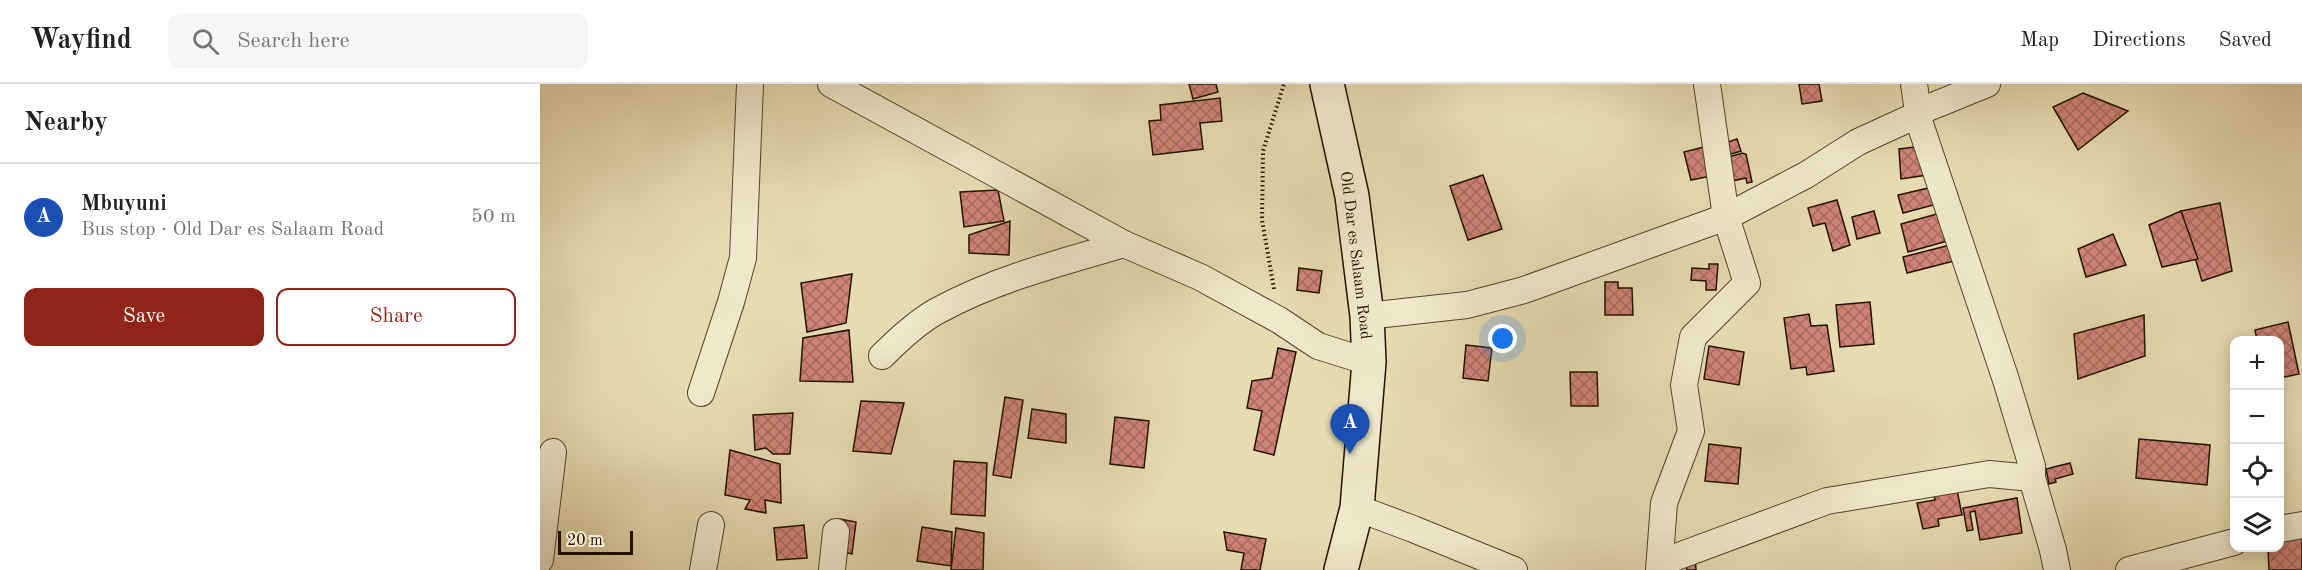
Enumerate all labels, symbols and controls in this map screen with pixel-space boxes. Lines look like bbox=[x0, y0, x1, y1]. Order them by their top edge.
search box bbox=[168, 14, 588, 68]
icon: search bbox=[189, 25, 222, 58]
text: Wayfind bbox=[30, 27, 132, 55]
text: Search here bbox=[237, 30, 350, 52]
text: Map bbox=[2020, 30, 2059, 51]
text: Directions bbox=[2092, 30, 2186, 51]
text: Saved bbox=[2219, 30, 2272, 51]
text: Nearby bbox=[24, 110, 108, 136]
street label: Old Dar es Salaam Road bbox=[1337, 170, 1373, 340]
text: Mbuyuni bbox=[81, 193, 167, 215]
text: A bbox=[36, 207, 51, 227]
text: 50 m bbox=[471, 207, 516, 227]
text: Bus stop · Old Dar es Salaam Road bbox=[81, 220, 384, 240]
button: Save bbox=[24, 288, 264, 346]
button: Share bbox=[276, 288, 516, 346]
your location bbox=[1488, 324, 1517, 353]
map controls bbox=[2230, 336, 2284, 552]
button: + bbox=[2230, 336, 2284, 390]
button: − bbox=[2230, 390, 2284, 444]
pin: A bbox=[1330, 404, 1370, 454]
button: locate bbox=[2230, 444, 2284, 498]
button: layers bbox=[2230, 498, 2284, 552]
scale bar bbox=[558, 528, 633, 556]
text: 20 m bbox=[567, 533, 603, 549]

